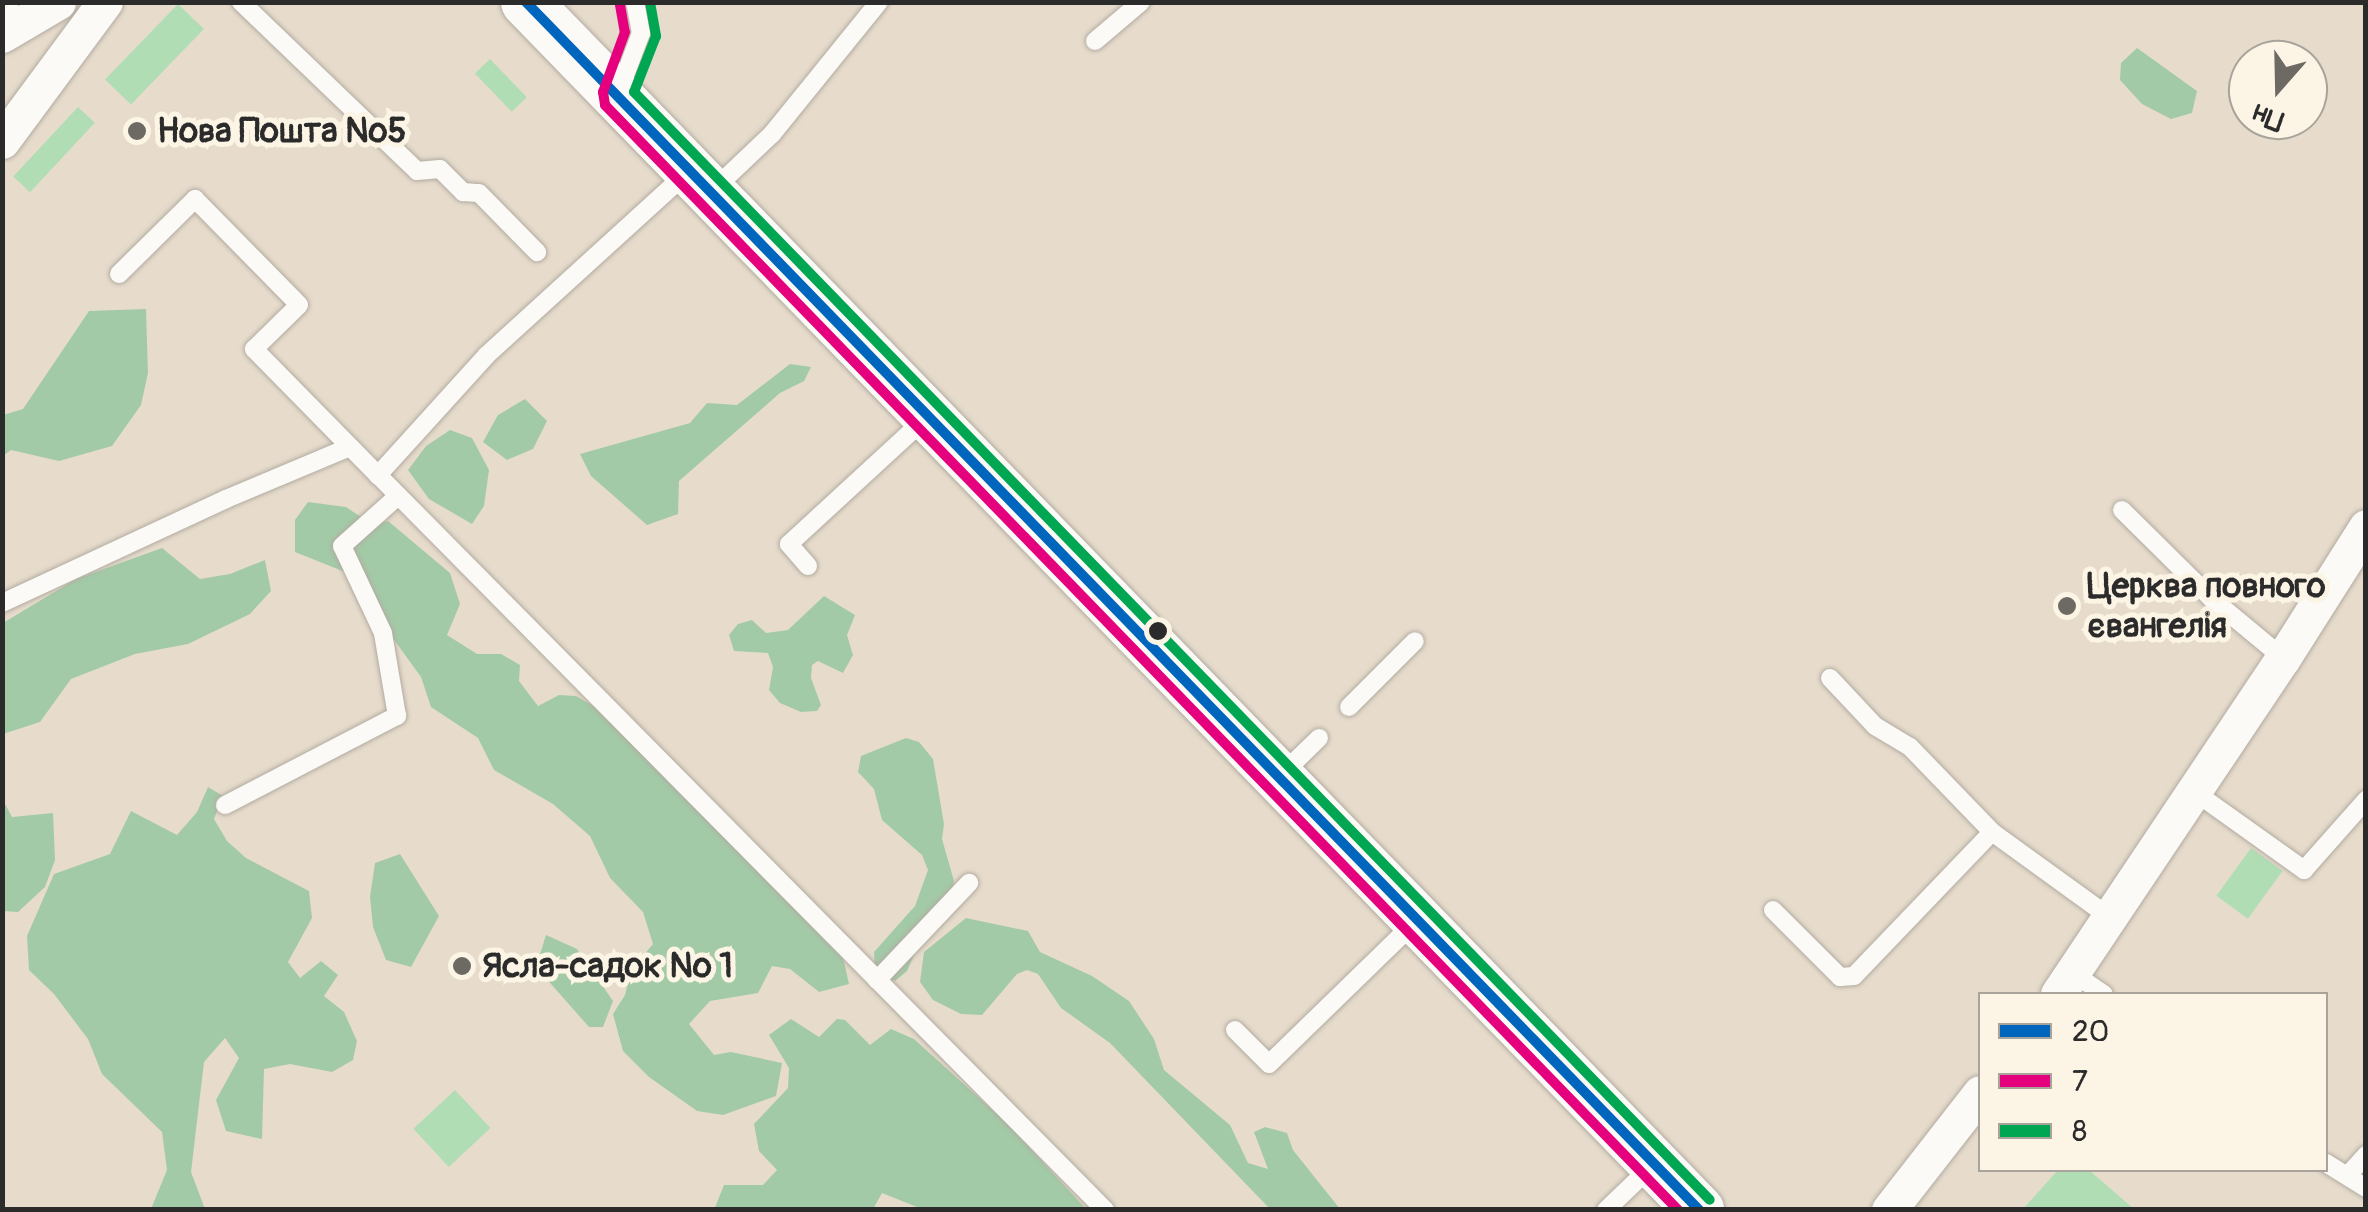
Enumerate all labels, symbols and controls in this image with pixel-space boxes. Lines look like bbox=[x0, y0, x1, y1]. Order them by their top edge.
north arrow bbox=[2228, 40, 2328, 140]
text: Пн bbox=[2248, 95, 2289, 138]
place label: Нова Пошта №5 bbox=[157, 110, 406, 152]
marker: Нова Пошта №5 bbox=[126, 120, 148, 142]
place label: Церква повного євангелія bbox=[2087, 565, 2326, 647]
marker: Церква повного євангелія bbox=[2056, 595, 2078, 617]
unlabelled marker bbox=[1148, 621, 1168, 641]
place label: Ясла-садок № 1 bbox=[482, 945, 733, 987]
marker: Ясла-садок № 1 bbox=[451, 955, 473, 977]
legend bbox=[1978, 992, 2328, 1172]
text: 20 bbox=[2072, 1013, 2109, 1050]
text: 7 bbox=[2072, 1063, 2088, 1100]
text: 8 bbox=[2072, 1113, 2087, 1150]

